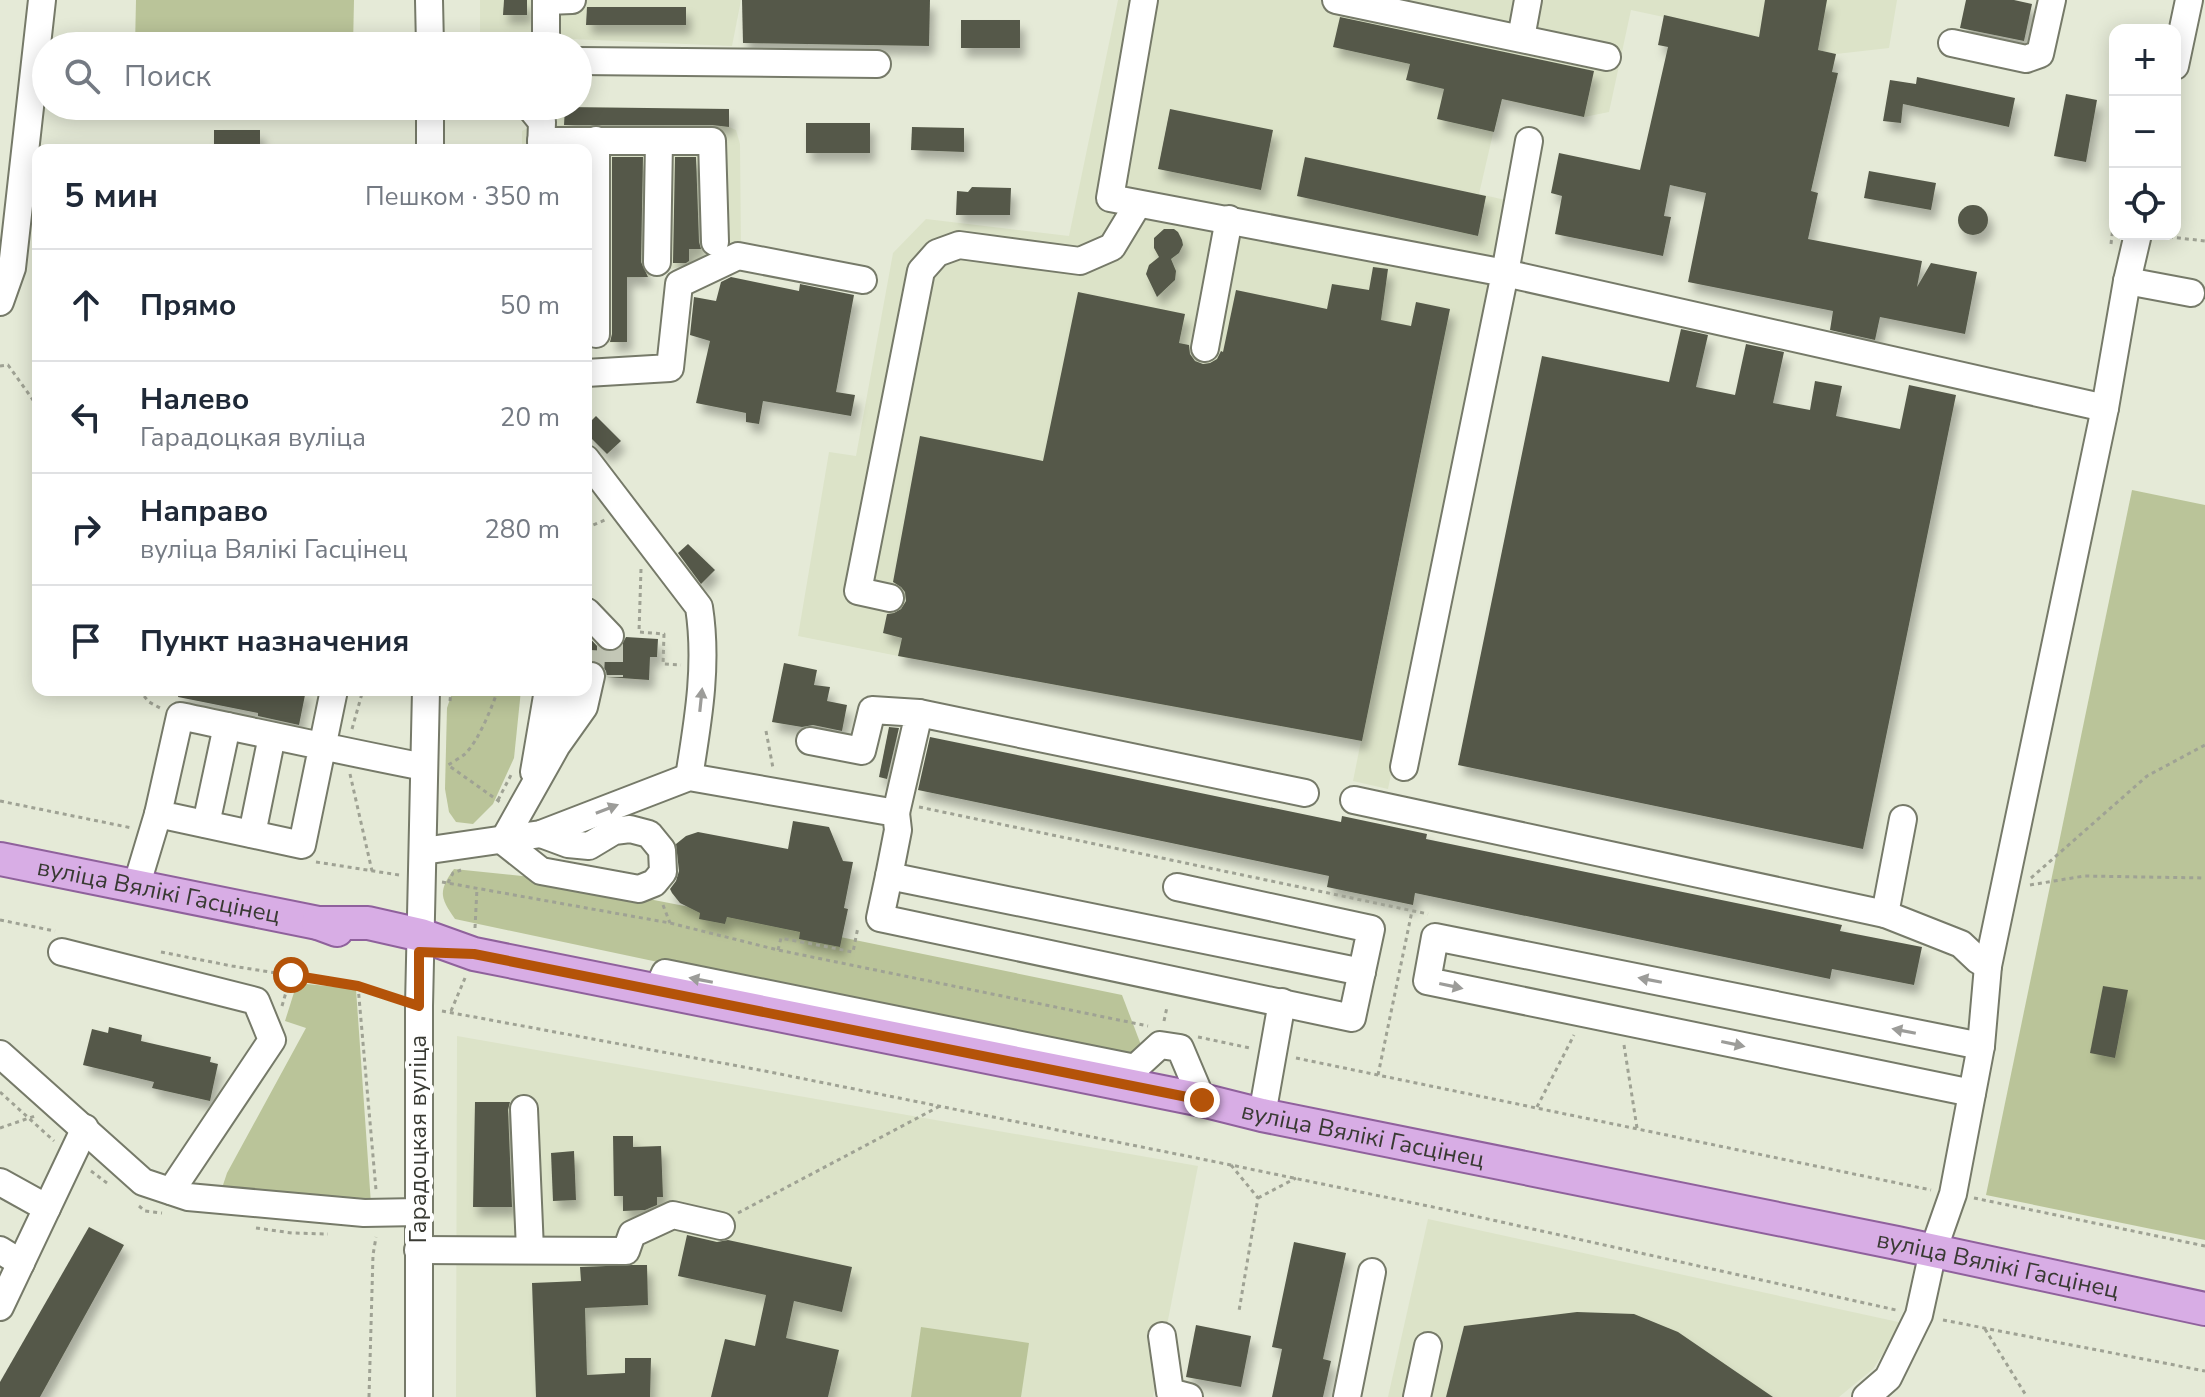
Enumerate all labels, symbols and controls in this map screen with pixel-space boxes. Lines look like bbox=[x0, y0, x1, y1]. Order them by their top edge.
map controls bbox=[2109, 24, 2181, 240]
button: + bbox=[2109, 24, 2181, 96]
search box bbox=[32, 32, 592, 120]
icon: search bbox=[60, 54, 104, 98]
text: Поиск bbox=[124, 56, 211, 97]
button: − bbox=[2109, 96, 2181, 168]
button: locate bbox=[2109, 168, 2181, 240]
text: 5 мин bbox=[64, 173, 158, 219]
text: Пешком · 350 m bbox=[365, 179, 560, 214]
icon: ahead bbox=[64, 283, 108, 327]
text: Прямо bbox=[140, 285, 237, 326]
text: 50 m bbox=[500, 288, 560, 323]
text: Налево bbox=[140, 379, 249, 420]
icon: left bbox=[64, 395, 108, 439]
text: 20 m bbox=[500, 400, 560, 435]
text: Гарадоцкая вуліца bbox=[140, 420, 366, 455]
text: Направо bbox=[140, 491, 268, 532]
icon: right bbox=[64, 507, 108, 551]
text: 280 m bbox=[484, 512, 560, 547]
text: вуліца Вялікі Гасцінец bbox=[140, 532, 408, 567]
icon: arrive bbox=[64, 619, 108, 663]
text: Пункт назначения bbox=[140, 621, 409, 662]
one-way arrow bbox=[694, 687, 707, 712]
one-way arrow bbox=[595, 802, 619, 815]
street label: вуліца Вялікі Гасцінец bbox=[35, 851, 283, 931]
route start bbox=[273, 957, 309, 993]
one-way arrow bbox=[688, 973, 713, 986]
one-way arrow bbox=[1637, 973, 1662, 985]
one-way arrow bbox=[1438, 980, 1463, 993]
one-way arrow bbox=[1892, 1024, 1917, 1036]
street label: Гарадоцкая вуліца bbox=[402, 1035, 434, 1243]
one-way arrow bbox=[1720, 1038, 1745, 1051]
route end bbox=[1184, 1082, 1220, 1118]
street label: вуліца Вялікі Гасцінец bbox=[1238, 1094, 1487, 1175]
street label: вуліца Вялікі Гасцінец bbox=[1874, 1223, 2122, 1306]

